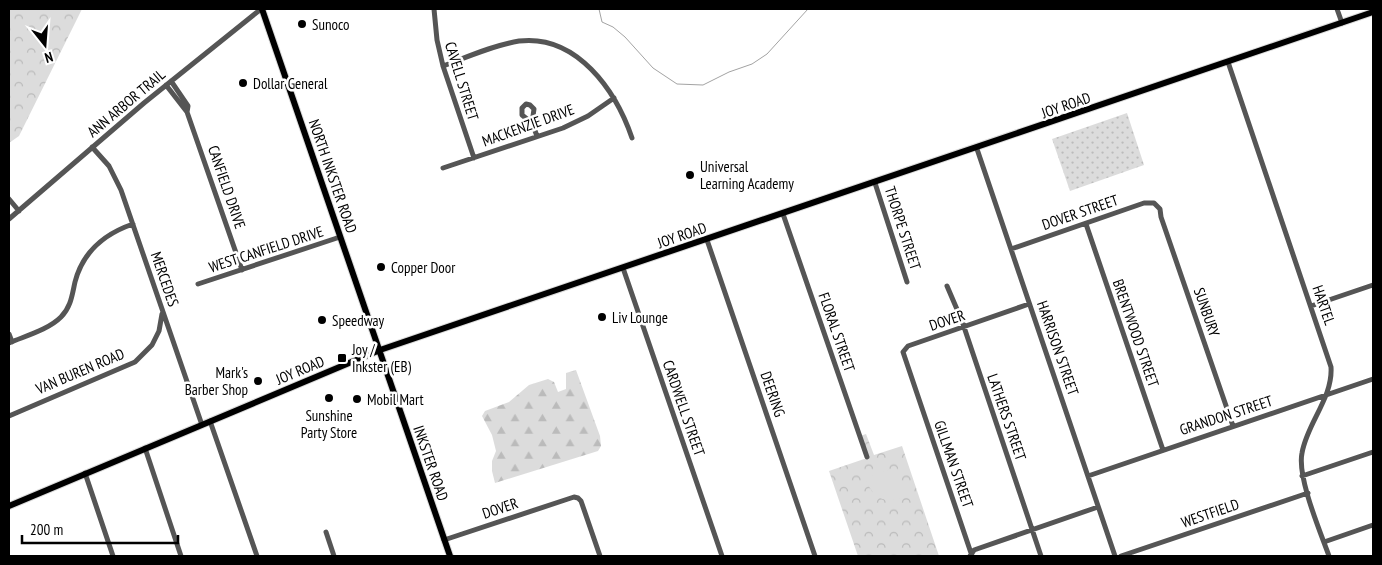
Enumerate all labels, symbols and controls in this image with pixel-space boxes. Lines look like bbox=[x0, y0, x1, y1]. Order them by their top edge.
place label: Sunoco bbox=[312, 15, 350, 34]
marker: Sunoco bbox=[296, 18, 308, 30]
north arrow bbox=[20, 20, 70, 70]
street label: CAVELL STREET bbox=[441, 39, 483, 123]
text: N bbox=[43, 48, 55, 67]
street label: ANN ARBOR TRAIL bbox=[83, 64, 169, 141]
place label: Dollar General bbox=[253, 74, 328, 93]
marker: Dollar General bbox=[237, 77, 249, 89]
street label: JOY ROAD bbox=[1038, 88, 1093, 123]
street label: MACKENZIE DRIVE bbox=[479, 100, 577, 150]
street label: NORTH INKSTER ROAD bbox=[305, 117, 361, 236]
street label: CANFIELD DRIVE bbox=[204, 143, 250, 231]
place label: Universal Learning Academy bbox=[700, 157, 794, 193]
marker: Universal Learning Academy bbox=[684, 169, 696, 181]
street label: THORPE STREET bbox=[881, 184, 925, 272]
street label: DOVER STREET bbox=[1039, 190, 1121, 234]
street label: JOY ROAD bbox=[654, 218, 709, 253]
street label: WEST CANFIELD DRIVE bbox=[206, 222, 326, 276]
street label: MERCEDES bbox=[147, 249, 183, 309]
place label: Copper Door bbox=[391, 258, 456, 277]
marker: Copper Door bbox=[375, 261, 387, 273]
street label: BRENTWOOD STREET bbox=[1109, 277, 1163, 390]
street label: HARTEL bbox=[1308, 283, 1340, 328]
street label: SUNBURY bbox=[1190, 285, 1224, 339]
street label: FLORAL STREET bbox=[815, 290, 860, 374]
street label: HARRISON STREET bbox=[1033, 298, 1083, 398]
street label: DOVER bbox=[927, 305, 967, 335]
place label: Liv Lounge bbox=[612, 308, 668, 327]
place label: Speedway bbox=[332, 311, 385, 330]
marker: Liv Lounge bbox=[596, 311, 608, 323]
marker: Speedway bbox=[316, 314, 328, 326]
place label: Joy / Inkster (EB) bbox=[351, 340, 411, 376]
street label: VAN BUREN ROAD bbox=[32, 344, 127, 399]
street label: JOY ROAD bbox=[272, 351, 327, 389]
marker: Joy / Inkster (EB) bbox=[336, 352, 348, 364]
street label: CARDWELL STREET bbox=[659, 358, 709, 459]
place label: Mark's Barber Shop bbox=[185, 363, 248, 399]
street label: DEERING bbox=[756, 369, 790, 419]
street label: LATHERS STREET bbox=[983, 371, 1031, 463]
marker: Mark's Barber Shop bbox=[252, 375, 264, 387]
place label: Mobil Mart bbox=[367, 390, 424, 409]
street label: GRANDON STREET bbox=[1177, 391, 1275, 439]
marker: Sunshine Party Store bbox=[323, 392, 335, 404]
marker: Mobil Mart bbox=[351, 393, 363, 405]
place label: Sunshine Party Store bbox=[301, 406, 357, 442]
street label: GILLMAN STREET bbox=[930, 418, 978, 510]
street label: INKSTER ROAD bbox=[409, 423, 453, 503]
street label: DOVER bbox=[480, 493, 520, 523]
street label: WESTFIELD bbox=[1179, 494, 1242, 532]
scale bar bbox=[22, 512, 179, 544]
text: 200 m bbox=[30, 520, 63, 539]

